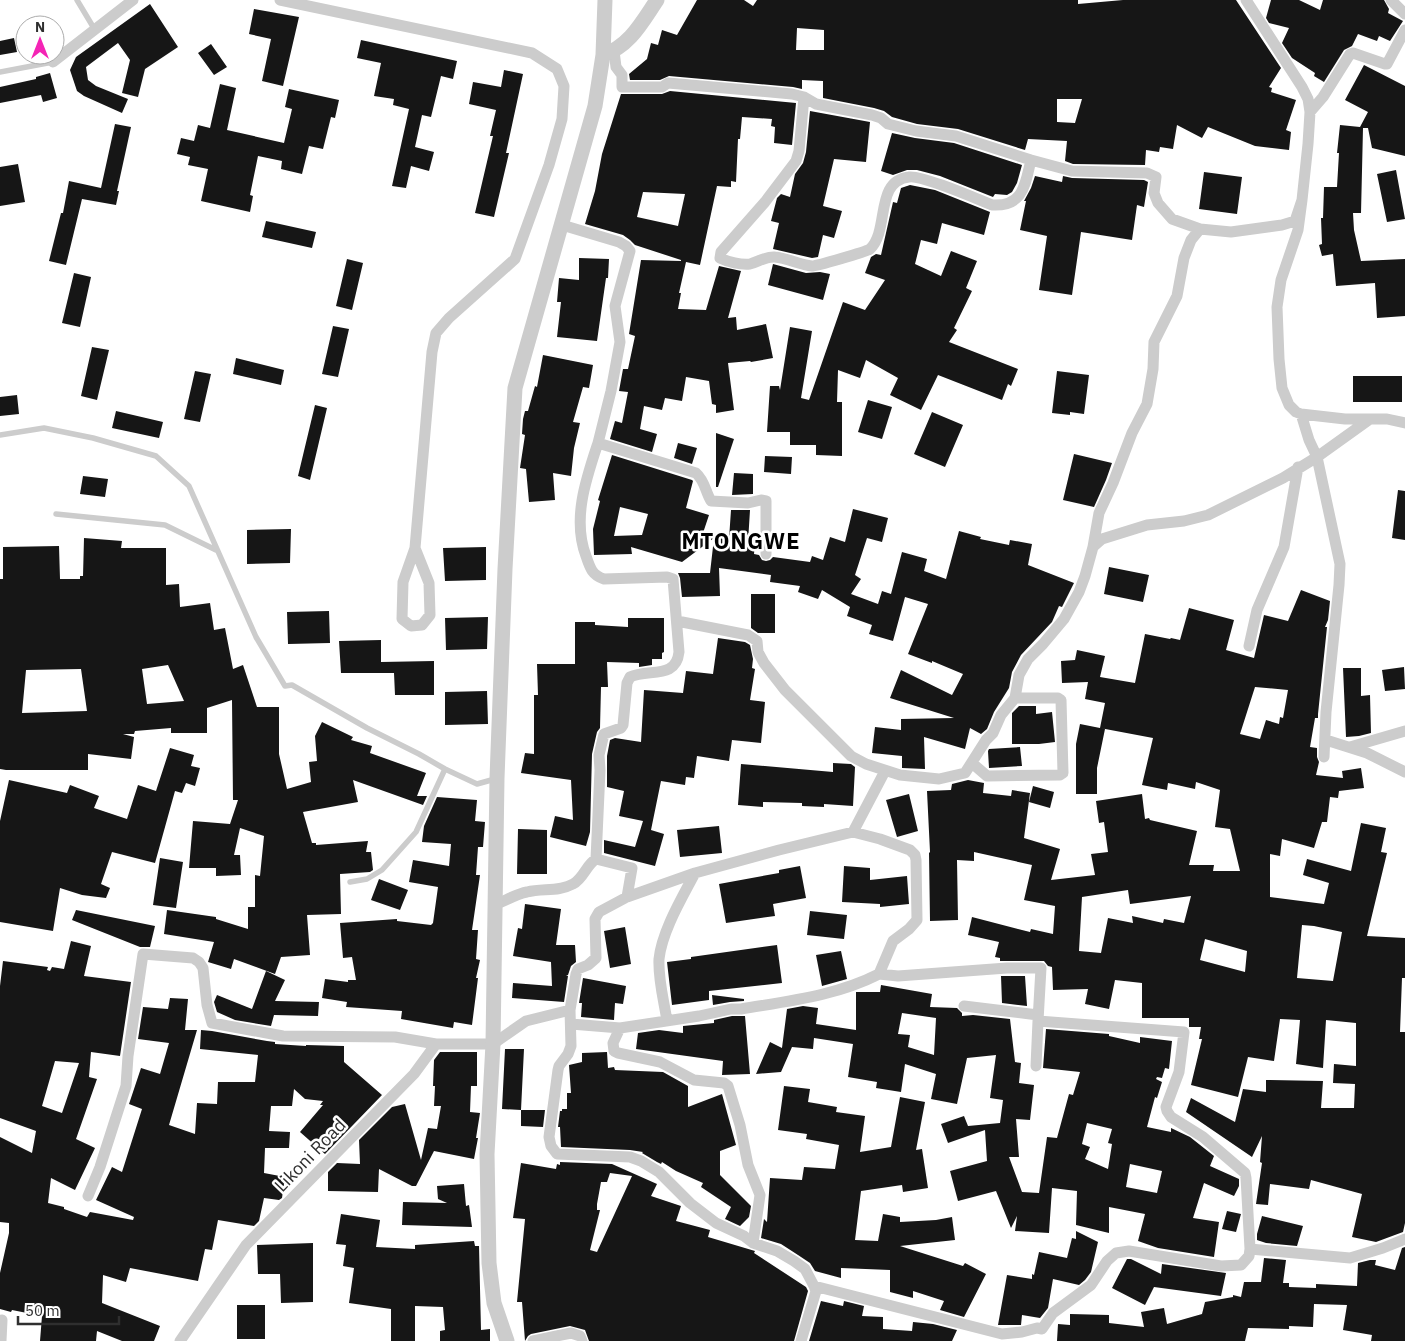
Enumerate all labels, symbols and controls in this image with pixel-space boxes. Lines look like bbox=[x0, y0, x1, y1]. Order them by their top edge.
north arrow bbox=[15, 15, 65, 65]
text: N bbox=[35, 18, 45, 36]
district label: MTONGWE bbox=[681, 526, 801, 555]
street label: Likoni Road bbox=[269, 1114, 351, 1196]
scale bar bbox=[18, 1294, 119, 1326]
text: 50 m bbox=[25, 1301, 60, 1320]

